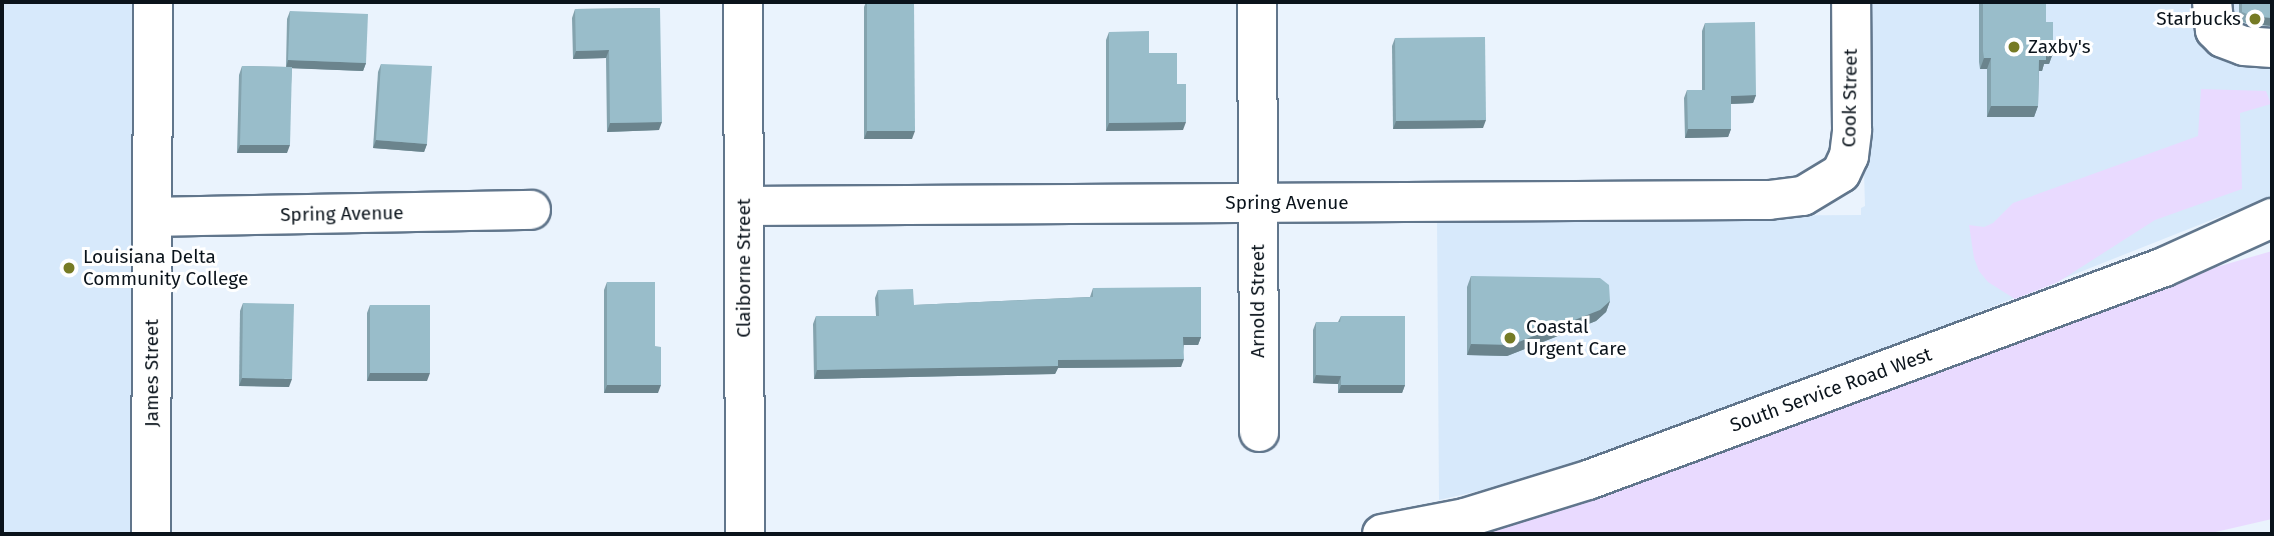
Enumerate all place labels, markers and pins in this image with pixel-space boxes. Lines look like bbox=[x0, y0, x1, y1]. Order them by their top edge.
place label: Starbucks bbox=[2156, 8, 2241, 30]
marker: Starbucks bbox=[2247, 11, 2263, 27]
place label: Zaxby's bbox=[2028, 36, 2091, 58]
marker: Zaxby's bbox=[2006, 39, 2022, 55]
place label: Louisiana Delta Community College bbox=[83, 246, 248, 290]
marker: Louisiana Delta Community College bbox=[61, 260, 77, 276]
place label: Coastal Urgent Care bbox=[1526, 316, 1626, 360]
marker: Coastal Urgent Care bbox=[1500, 328, 1520, 348]

